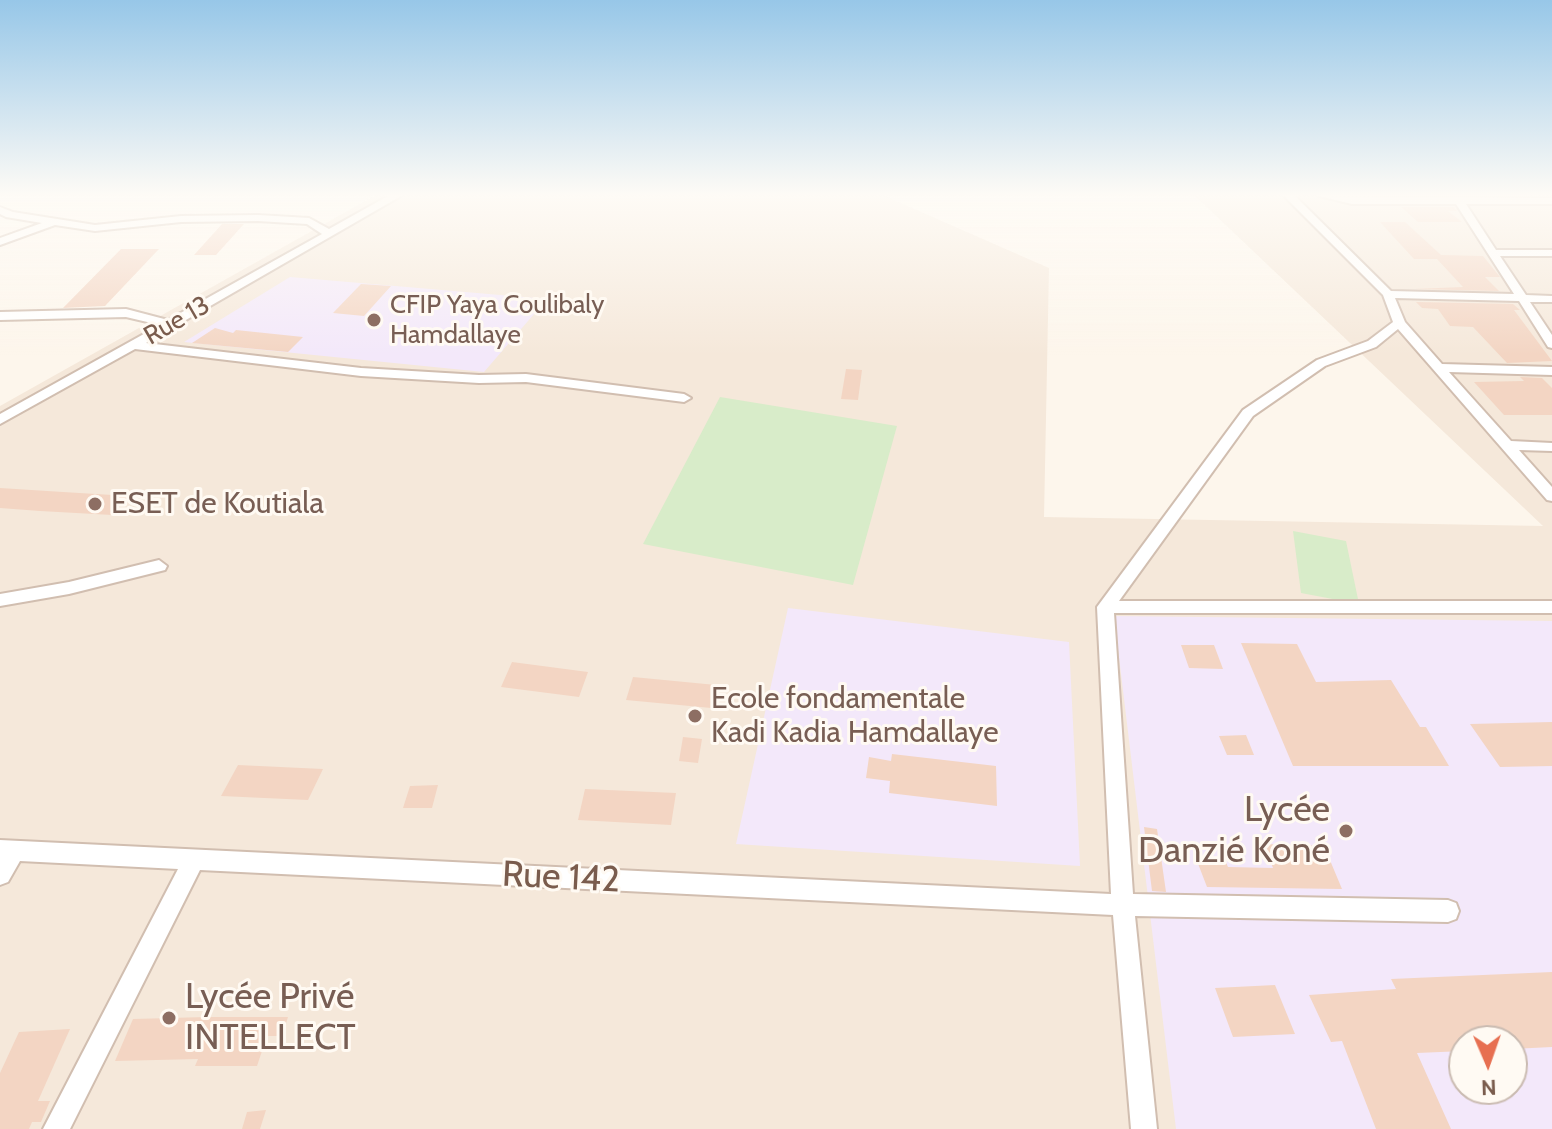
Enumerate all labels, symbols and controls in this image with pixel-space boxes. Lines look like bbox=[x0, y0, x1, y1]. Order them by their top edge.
place label: CFIP Yaya Coulibaly Hamdallaye bbox=[390, 289, 604, 350]
street label: Rue 13 bbox=[139, 290, 215, 352]
marker: CFIP Yaya Coulibaly Hamdallaye bbox=[365, 311, 383, 329]
place label: ESET de Koutiala bbox=[111, 486, 324, 522]
marker: ESET de Koutiala bbox=[86, 495, 104, 513]
place label: Ecole fondamentale Kadi Kadia Hamdallaye bbox=[711, 681, 998, 752]
marker: Ecole fondamentale Kadi Kadia Hamdallaye bbox=[686, 707, 704, 725]
place label: Lycée Danzié Koné bbox=[1138, 788, 1330, 873]
marker: Lycée Danzié Koné bbox=[1337, 822, 1355, 840]
street label: Rue 142 bbox=[501, 853, 621, 903]
place label: Lycée Privé INTELLECT bbox=[185, 975, 356, 1060]
marker: Lycée Privé INTELLECT bbox=[160, 1009, 178, 1027]
north arrow bbox=[1448, 1025, 1528, 1105]
text: N bbox=[1481, 1074, 1497, 1101]

